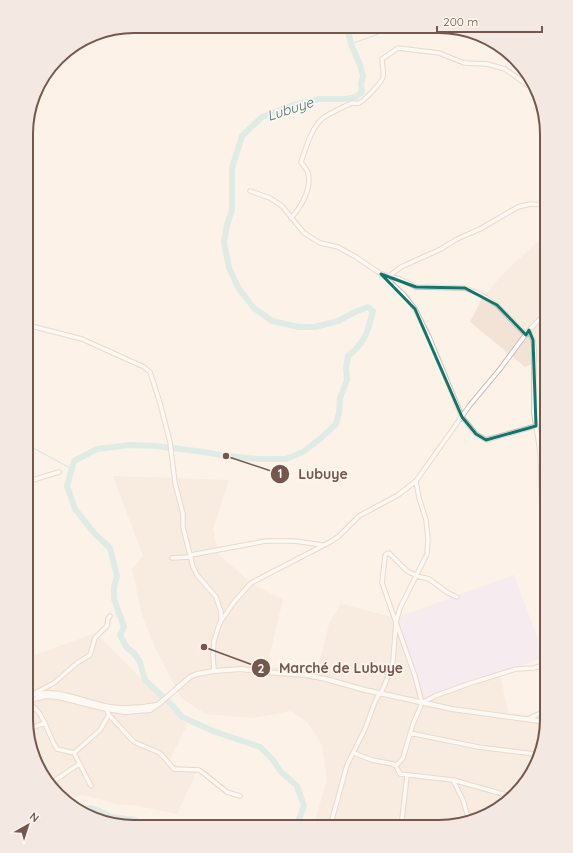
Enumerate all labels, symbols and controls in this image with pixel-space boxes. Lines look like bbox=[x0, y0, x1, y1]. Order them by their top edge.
scale bar bbox=[437, 8, 542, 34]
text: 200 m bbox=[443, 14, 478, 29]
water label: Lubuye bbox=[265, 93, 316, 125]
callout: Lubuye bbox=[270, 461, 356, 487]
text: Lubuye bbox=[298, 465, 348, 483]
text: 1 bbox=[278, 466, 282, 481]
callout: Marché de Lubuye bbox=[251, 655, 411, 681]
text: Marché de Lubuye bbox=[279, 659, 403, 677]
text: 2 bbox=[258, 661, 265, 676]
north arrow bbox=[8, 805, 48, 845]
text: N bbox=[27, 809, 42, 825]

